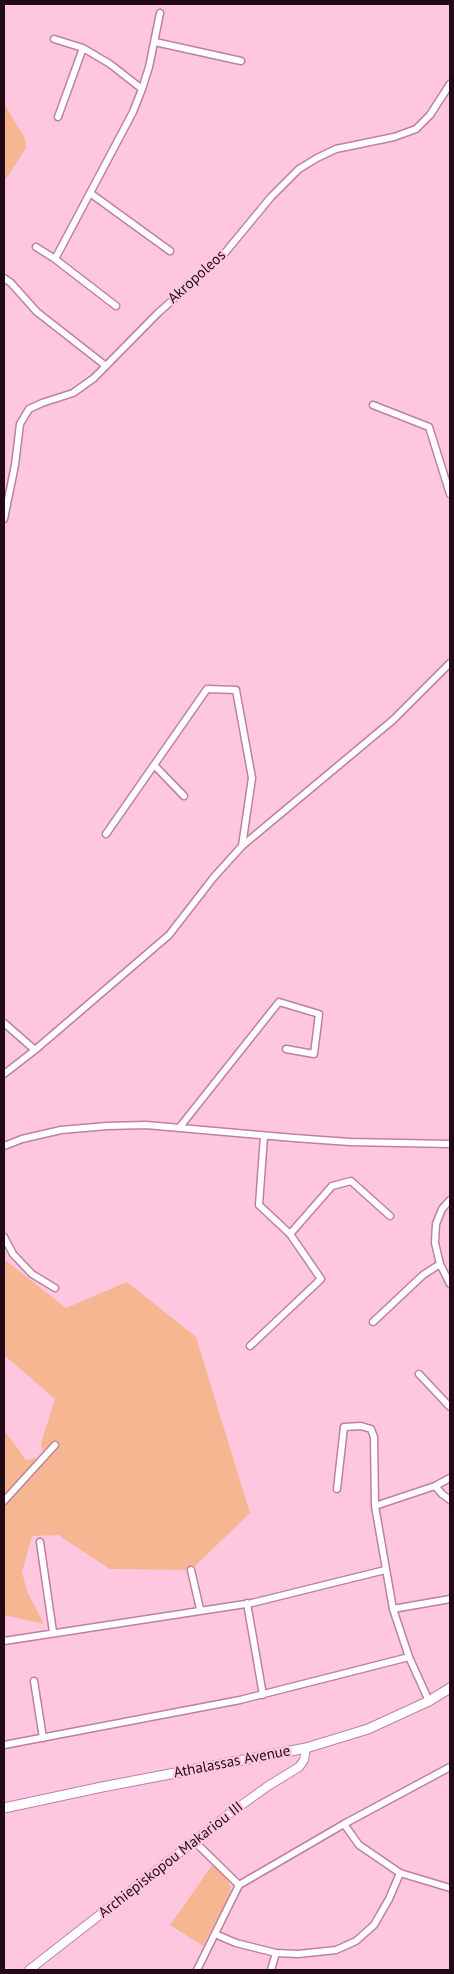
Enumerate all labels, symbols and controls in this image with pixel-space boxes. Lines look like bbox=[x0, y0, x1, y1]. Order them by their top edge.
street label: Akropoleos bbox=[164, 246, 230, 308]
street label: Athalassas Avenue bbox=[172, 1742, 292, 1782]
street label: Archiepiskopou Makariou III bbox=[95, 1798, 247, 1922]

